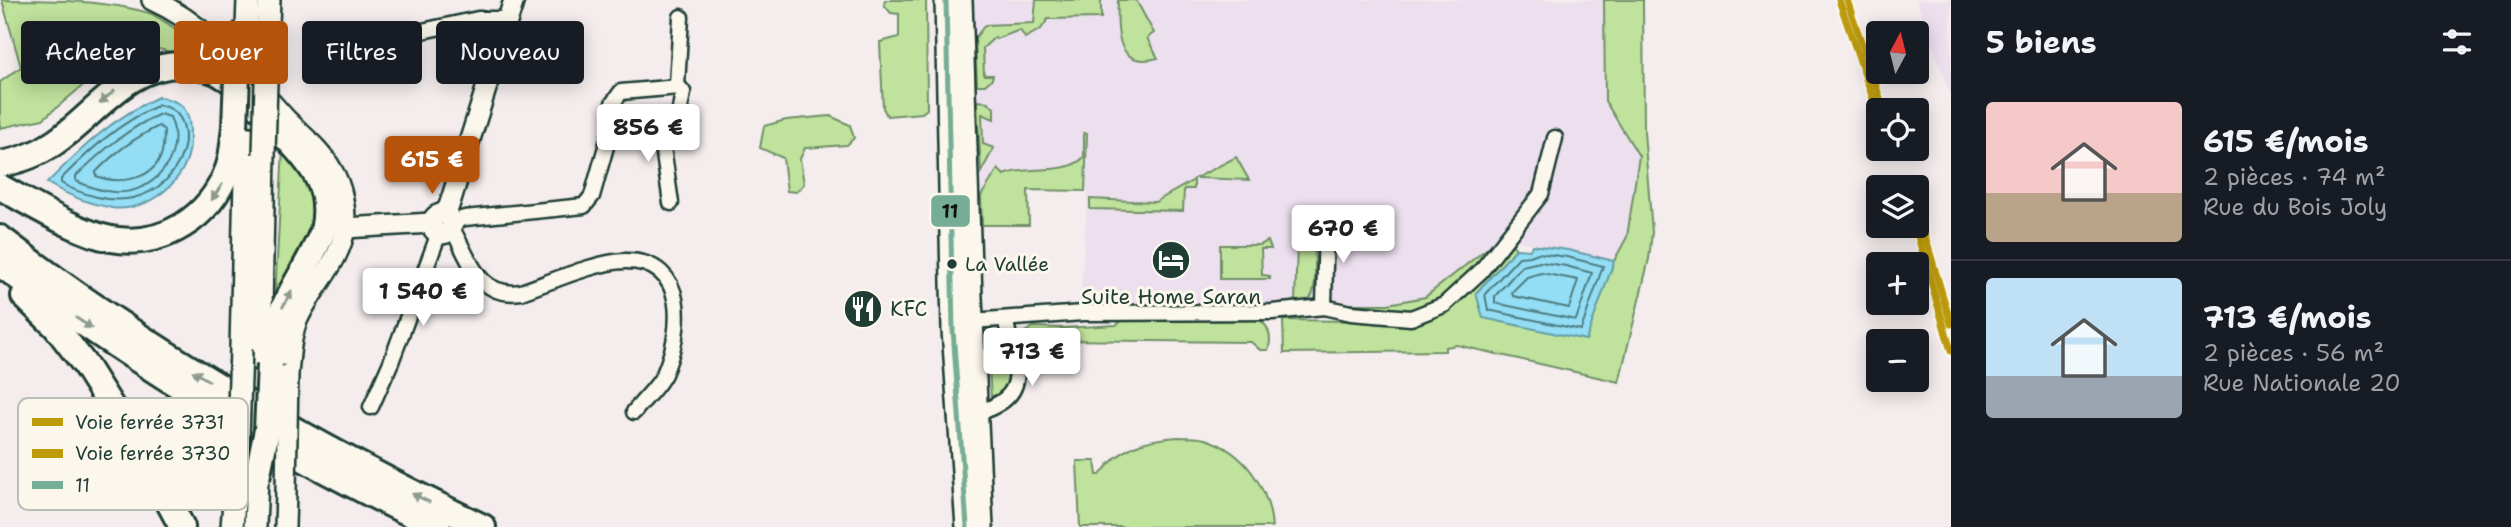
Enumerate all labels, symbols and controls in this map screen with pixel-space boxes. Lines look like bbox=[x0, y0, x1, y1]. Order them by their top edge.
chip: Acheter bbox=[21, 21, 160, 84]
chip: Louer bbox=[174, 21, 288, 84]
chip: Filtres bbox=[302, 21, 422, 84]
chip: Nouveau bbox=[436, 21, 584, 84]
north arrow bbox=[1866, 21, 1928, 84]
map controls bbox=[1866, 21, 1929, 392]
text: 5 biens bbox=[1986, 22, 2097, 63]
icon: filters bbox=[2438, 23, 2476, 61]
one-way arrow bbox=[99, 89, 116, 104]
button: locate bbox=[1866, 98, 1929, 161]
pin: 856 € bbox=[599, 104, 697, 164]
text: 856 € bbox=[613, 112, 683, 142]
text: 615 €/mois bbox=[2203, 121, 2369, 162]
icon: home bbox=[2042, 130, 2126, 214]
pin: 615 € bbox=[383, 136, 481, 196]
text: 615 € bbox=[401, 144, 463, 174]
text: 2 pièces · 74 m² bbox=[2203, 162, 2386, 192]
button: layers bbox=[1866, 175, 1929, 238]
one-way arrow bbox=[210, 182, 223, 201]
text: Rue du Bois Joly bbox=[2203, 192, 2387, 222]
line badge: 11 bbox=[930, 194, 971, 228]
text: 11 bbox=[942, 199, 958, 224]
pin: 670 € bbox=[1294, 205, 1392, 265]
text: 670 € bbox=[1308, 213, 1378, 243]
hotel icon: Suite Home Saran bbox=[1150, 239, 1192, 281]
place label: La Vallée bbox=[965, 252, 1049, 277]
button: + bbox=[1866, 252, 1929, 315]
marker: La Vallée bbox=[945, 257, 959, 271]
pin: 1 540 € bbox=[358, 268, 488, 328]
text: 1 540 € bbox=[379, 276, 467, 306]
place label: Suite Home Saran bbox=[1081, 283, 1261, 311]
restaurant icon: KFC bbox=[842, 288, 884, 330]
one-way arrow bbox=[280, 289, 292, 309]
place label: KFC bbox=[890, 295, 927, 323]
text: 713 €/mois bbox=[2203, 297, 2372, 338]
icon: home bbox=[2042, 306, 2126, 390]
one-way arrow bbox=[75, 316, 93, 330]
pin: 713 € bbox=[983, 328, 1081, 388]
button: − bbox=[1866, 329, 1929, 392]
text: 713 € bbox=[999, 336, 1065, 366]
text: 2 pièces · 56 m² bbox=[2203, 338, 2384, 368]
text: Rue Nationale 20 bbox=[2203, 368, 2400, 398]
one-way arrow bbox=[191, 369, 210, 382]
legend bbox=[18, 398, 248, 510]
text: Voie ferrée 3731 bbox=[75, 410, 225, 435]
text: Voie ferrée 3730 bbox=[75, 441, 231, 466]
text: 11 bbox=[75, 473, 90, 498]
one-way arrow bbox=[411, 492, 431, 503]

